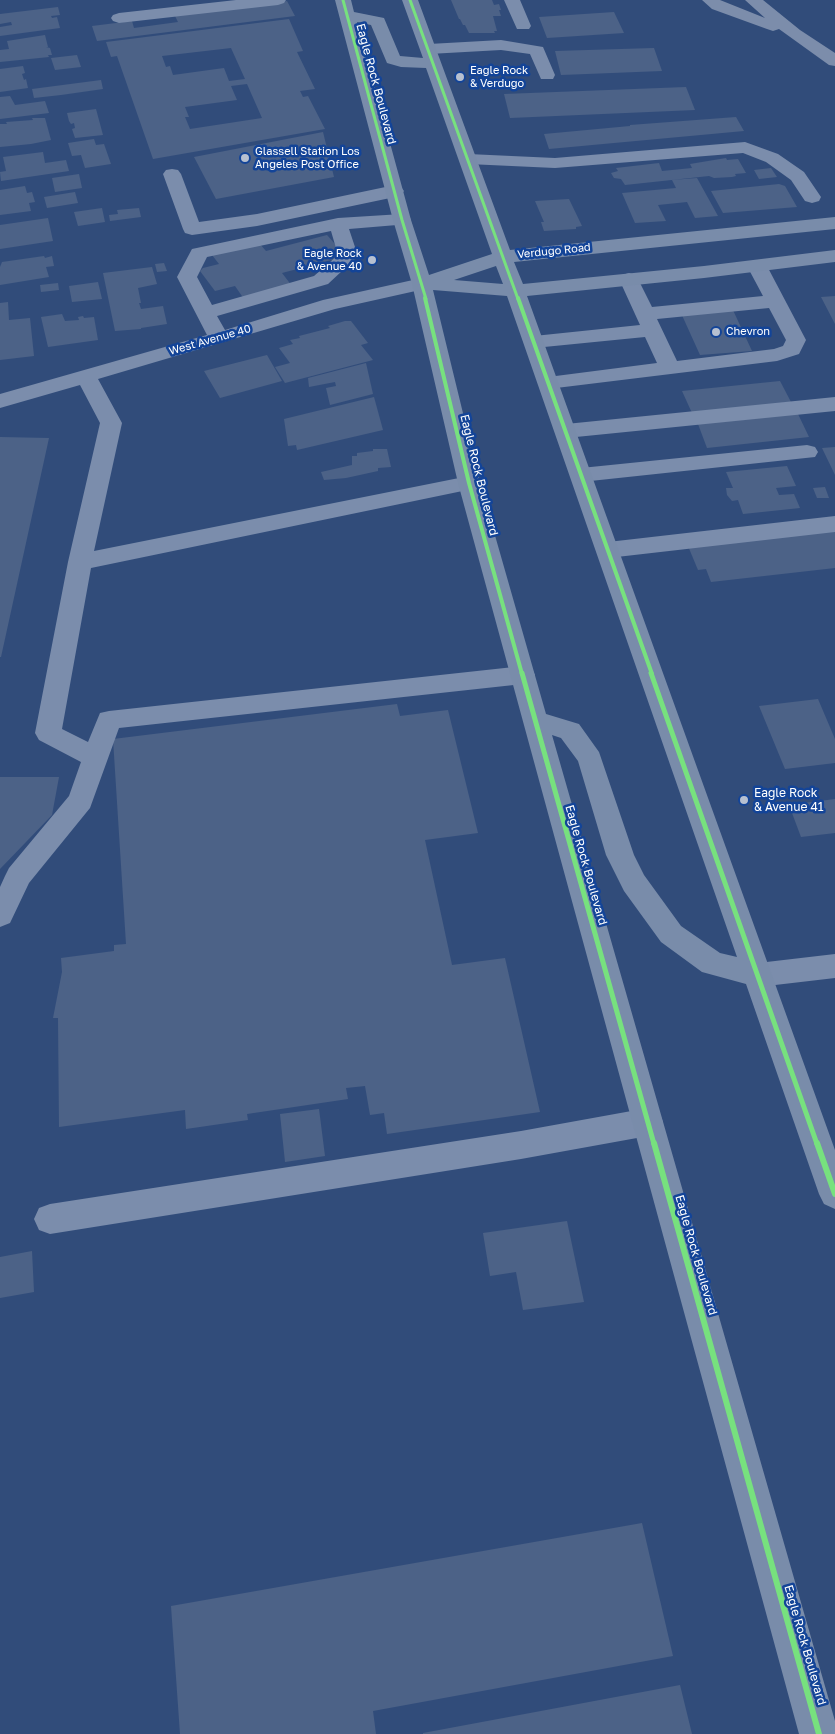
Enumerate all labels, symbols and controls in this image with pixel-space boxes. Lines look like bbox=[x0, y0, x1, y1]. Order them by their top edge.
street label: Eagle Rock Boulevard bbox=[353, 22, 399, 146]
place label: Eagle Rock & Verdugo bbox=[470, 64, 528, 90]
marker: Eagle Rock & Verdugo bbox=[454, 71, 466, 83]
place label: Glassell Station Los Angeles Post Office bbox=[255, 145, 360, 171]
marker: Glassell Station Los Angeles Post Office bbox=[239, 152, 251, 164]
street label: Verdugo Road bbox=[517, 241, 591, 261]
place label: Eagle Rock & Avenue 40 bbox=[297, 247, 362, 273]
marker: Eagle Rock & Avenue 40 bbox=[366, 254, 378, 266]
street label: West Avenue 40 bbox=[168, 322, 252, 358]
place label: Chevron bbox=[726, 325, 770, 339]
marker: Chevron bbox=[710, 326, 722, 338]
street label: Eagle Rock Boulevard bbox=[457, 413, 501, 537]
place label: Eagle Rock & Avenue 41 bbox=[754, 786, 824, 814]
marker: Eagle Rock & Avenue 41 bbox=[738, 794, 750, 806]
street label: Eagle Rock Boulevard bbox=[562, 803, 610, 927]
street label: Eagle Rock Boulevard bbox=[672, 1193, 720, 1317]
street label: Eagle Rock Boulevard bbox=[781, 1583, 829, 1707]

